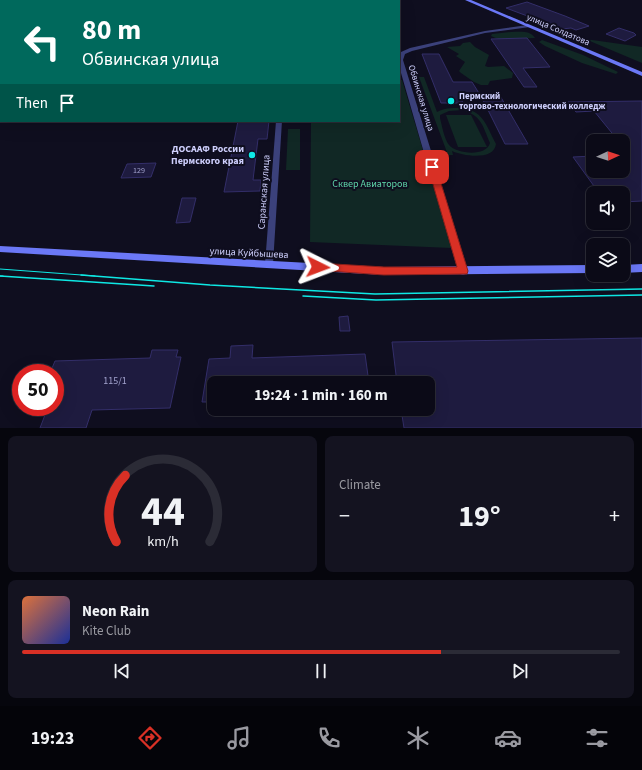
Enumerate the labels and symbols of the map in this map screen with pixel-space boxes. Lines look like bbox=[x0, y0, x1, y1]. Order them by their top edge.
street label: улица Солдатова bbox=[524, 11, 592, 49]
street label: Обвинская улица bbox=[405, 63, 437, 133]
place label: Пермский торгово-технологический колледж bbox=[459, 90, 605, 113]
marker: Пермский торгово-технологический колледж bbox=[446, 96, 456, 106]
north arrow bbox=[586, 134, 630, 178]
place label: ДОСААФ России Пермского края bbox=[171, 142, 244, 168]
marker: ДОСААФ России Пермского края bbox=[247, 150, 257, 160]
pin bbox=[415, 150, 449, 184]
street label: Саранская улица bbox=[254, 154, 274, 230]
house number: 129 bbox=[133, 165, 145, 176]
park label: Сквер Авиаторов bbox=[332, 177, 408, 191]
street label: улица Куйбышева bbox=[209, 244, 289, 262]
position arrow bbox=[297, 246, 339, 288]
speed limit sign: 50 bbox=[12, 364, 64, 416]
house number: 115/1 bbox=[103, 374, 127, 388]

